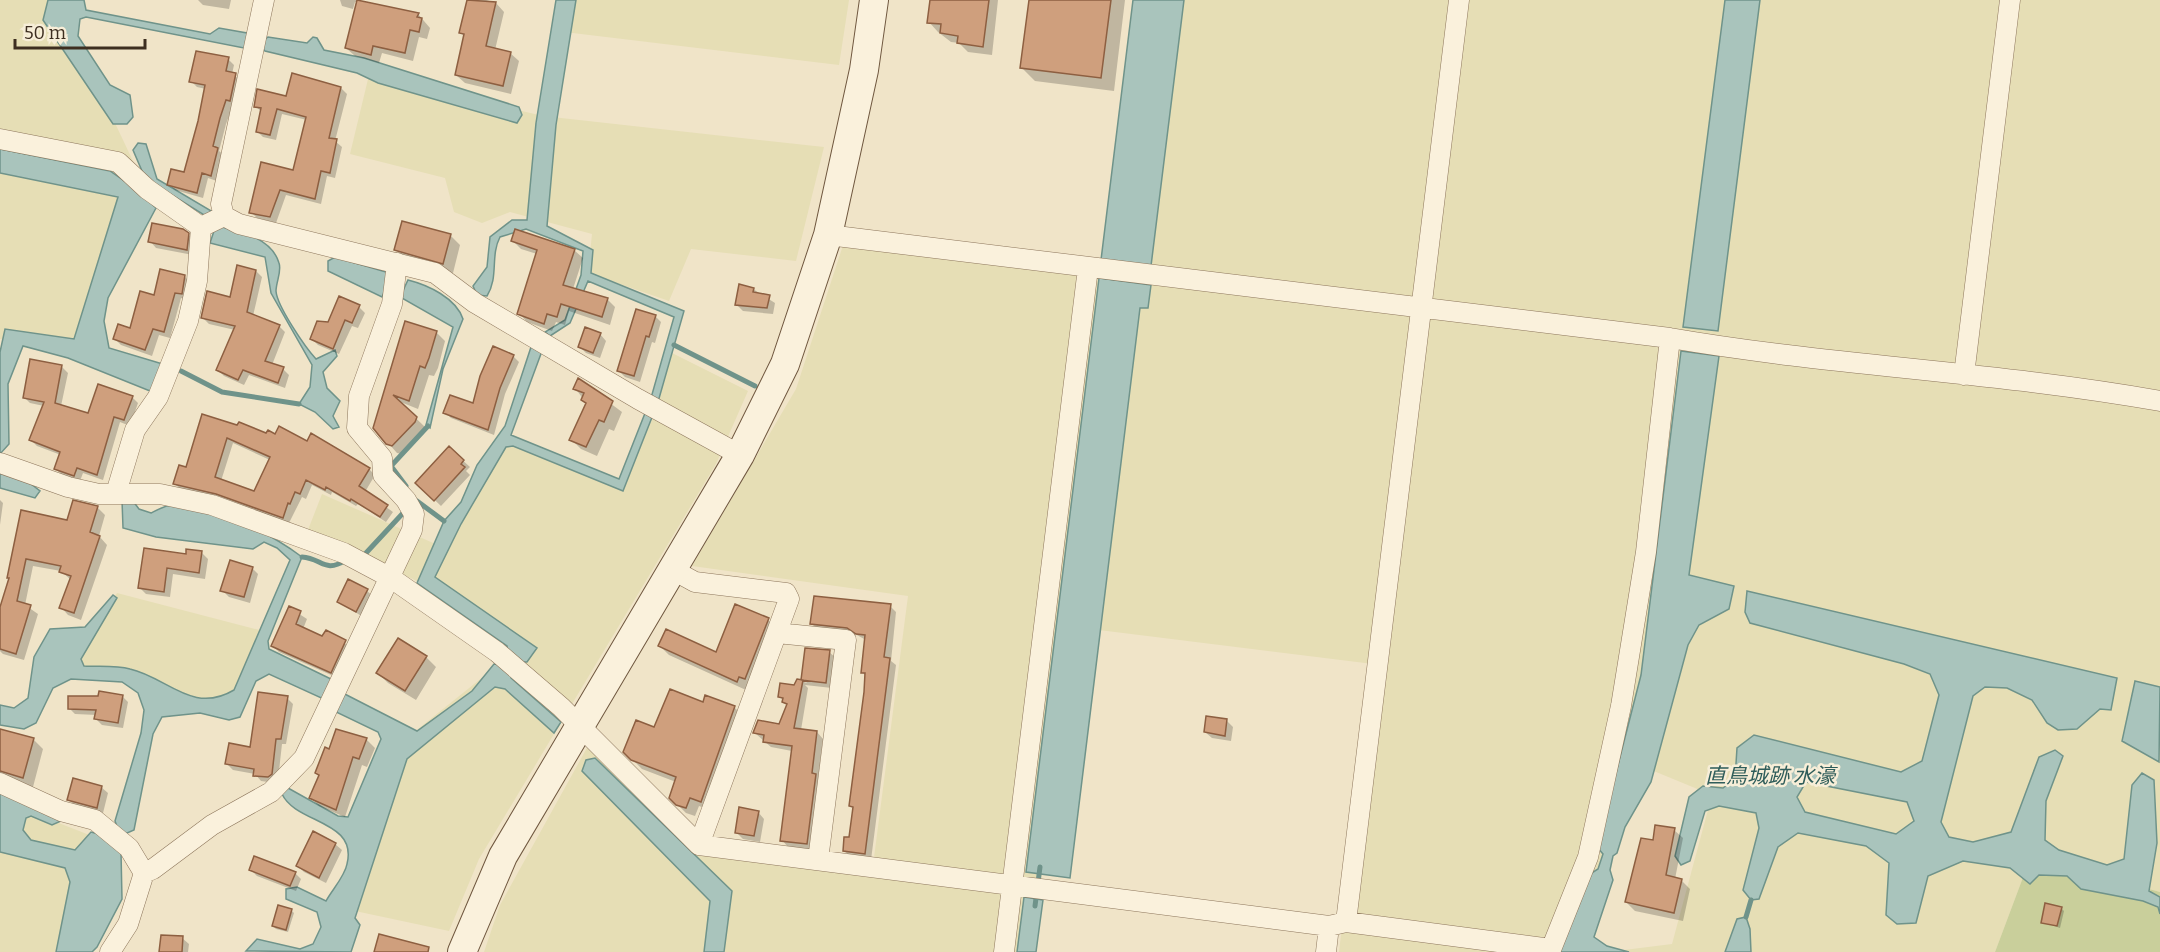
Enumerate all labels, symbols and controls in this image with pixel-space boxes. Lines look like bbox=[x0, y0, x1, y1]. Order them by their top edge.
scale bar bbox=[15, 12, 146, 50]
text: 50 m bbox=[24, 22, 66, 44]
water label: 直鳥城跡 水濠 bbox=[1705, 763, 1838, 789]

